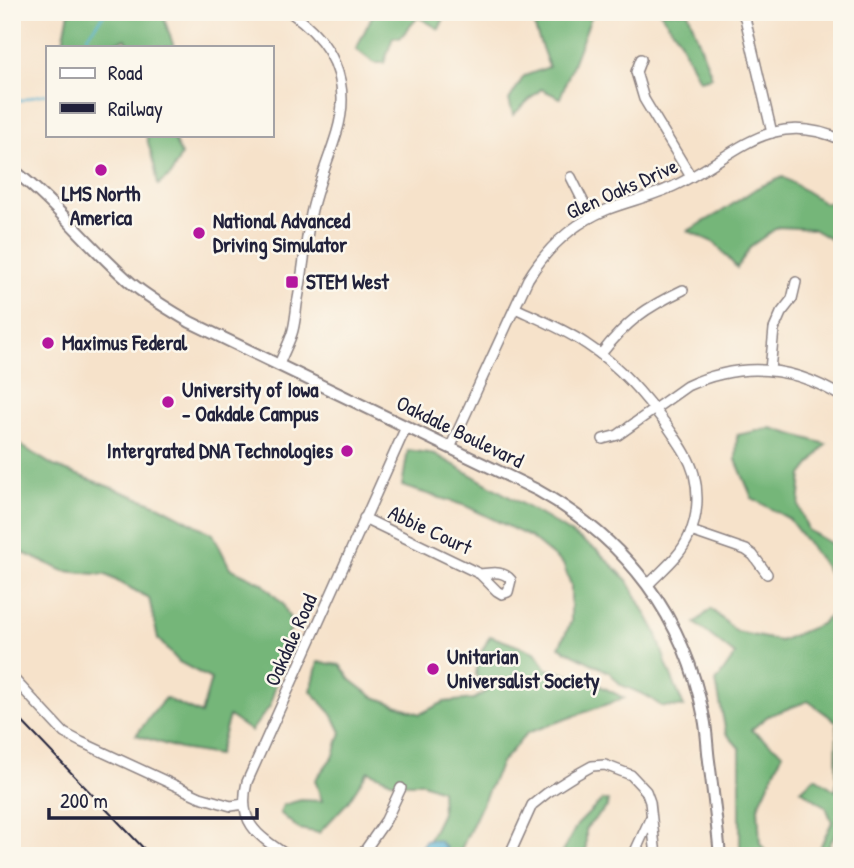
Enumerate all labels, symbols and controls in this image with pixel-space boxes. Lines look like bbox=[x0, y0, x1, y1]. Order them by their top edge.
legend bbox=[46, 46, 273, 136]
text: Road bbox=[108, 58, 142, 87]
text: Railway bbox=[108, 94, 163, 123]
street label: Glen Oaks Drive bbox=[561, 151, 682, 226]
marker: LMS North America bbox=[93, 162, 109, 178]
place label: LMS North America bbox=[62, 179, 140, 232]
place label: National Advanced Driving Simulator bbox=[213, 206, 351, 260]
marker: National Advanced Driving Simulator bbox=[191, 225, 207, 241]
place label: STEM West bbox=[306, 267, 389, 296]
marker: STEM West bbox=[284, 274, 300, 290]
place label: Maximus Federal bbox=[62, 328, 188, 357]
marker: Maximus Federal bbox=[40, 335, 56, 351]
place label: University of Iowa - Oakdale Campus bbox=[182, 375, 319, 429]
street label: Oakdale Boulevard bbox=[392, 388, 529, 475]
marker: University of Iowa - Oakdale Campus bbox=[160, 394, 176, 410]
place label: Intergrated DNA Technologies bbox=[107, 436, 333, 466]
marker: Intergrated DNA Technologies bbox=[339, 443, 355, 459]
street label: Abbie Court bbox=[384, 498, 477, 562]
street label: Oakdale Road bbox=[257, 589, 324, 691]
place label: Unitarian Universalist Society bbox=[447, 642, 600, 696]
marker: Unitarian Universalist Society bbox=[425, 661, 441, 677]
scale bar bbox=[49, 777, 257, 821]
text: 200 m bbox=[60, 786, 108, 815]

